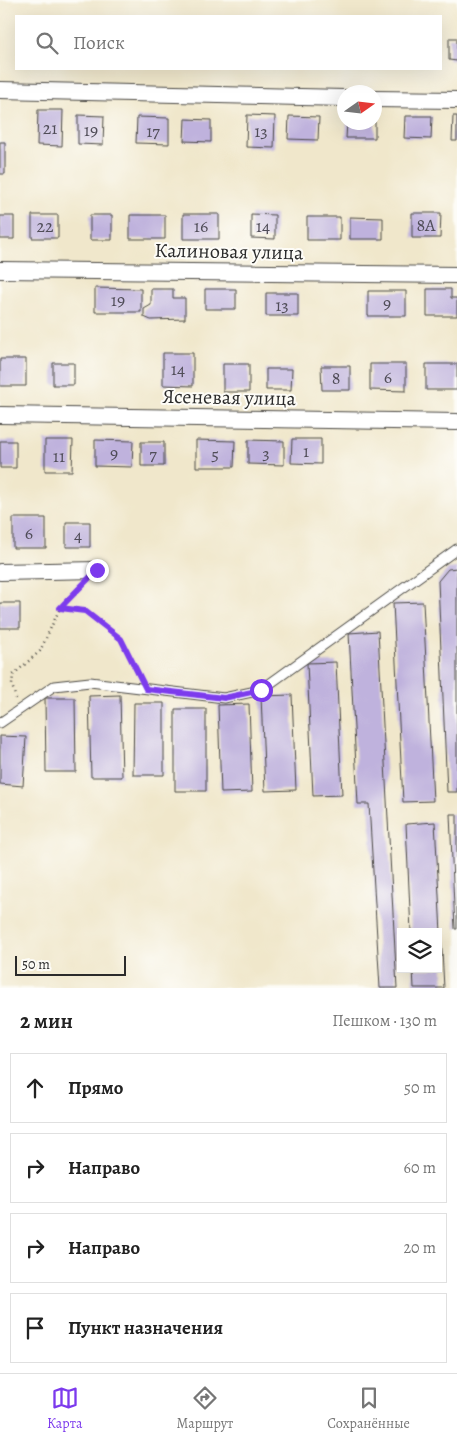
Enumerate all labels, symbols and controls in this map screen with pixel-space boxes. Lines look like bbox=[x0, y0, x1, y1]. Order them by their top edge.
search box bbox=[15, 15, 442, 70]
icon: search bbox=[33, 29, 61, 57]
text: Поиск bbox=[73, 30, 125, 56]
north arrow bbox=[337, 85, 382, 130]
house number: 21 bbox=[43, 116, 57, 140]
house number: 19 bbox=[84, 118, 98, 142]
house number: 17 bbox=[146, 119, 160, 143]
house number: 13 bbox=[254, 119, 268, 143]
house number: 8А bbox=[416, 213, 436, 237]
house number: 22 bbox=[36, 214, 54, 238]
house number: 16 bbox=[194, 214, 208, 238]
house number: 14 bbox=[256, 214, 270, 238]
street label: Калиновая улица bbox=[154, 237, 304, 266]
house number: 19 bbox=[111, 288, 125, 312]
house number: 9 bbox=[383, 291, 391, 315]
house number: 13 bbox=[275, 293, 289, 317]
house number: 14 bbox=[171, 357, 185, 381]
house number: 6 bbox=[384, 365, 392, 389]
house number: 8 bbox=[332, 366, 340, 390]
street label: Ясеневая улица bbox=[162, 383, 297, 412]
house number: 1 bbox=[303, 439, 309, 463]
house number: 9 bbox=[110, 441, 118, 465]
house number: 3 bbox=[262, 441, 270, 465]
house number: 7 bbox=[149, 442, 157, 466]
house number: 5 bbox=[211, 442, 219, 466]
house number: 11 bbox=[53, 444, 65, 468]
house number: 6 bbox=[25, 521, 33, 545]
house number: 4 bbox=[74, 523, 82, 547]
route end bbox=[86, 559, 109, 582]
route start bbox=[250, 679, 273, 702]
map controls bbox=[397, 928, 442, 973]
button: layers bbox=[397, 928, 442, 973]
scale bar bbox=[15, 953, 126, 976]
text: 50 m bbox=[22, 955, 50, 974]
text: 2 мин bbox=[20, 1007, 73, 1035]
text: Пешком · 130 m bbox=[332, 1010, 437, 1032]
icon: ahead bbox=[21, 1074, 49, 1102]
text: Прямо bbox=[68, 1075, 123, 1101]
text: 50 m bbox=[404, 1077, 436, 1099]
icon: right bbox=[21, 1154, 49, 1182]
text: Направо bbox=[68, 1155, 140, 1181]
text: 60 m bbox=[404, 1157, 436, 1179]
icon: right bbox=[21, 1234, 49, 1262]
text: Направо bbox=[68, 1235, 140, 1261]
text: 20 m bbox=[403, 1237, 436, 1259]
icon: arrive bbox=[21, 1314, 49, 1342]
text: Пункт назначения bbox=[68, 1315, 223, 1341]
tab: Карта bbox=[47, 1384, 82, 1433]
tab: Маршрут bbox=[177, 1384, 233, 1433]
tab: Сохранённые bbox=[327, 1384, 410, 1433]

